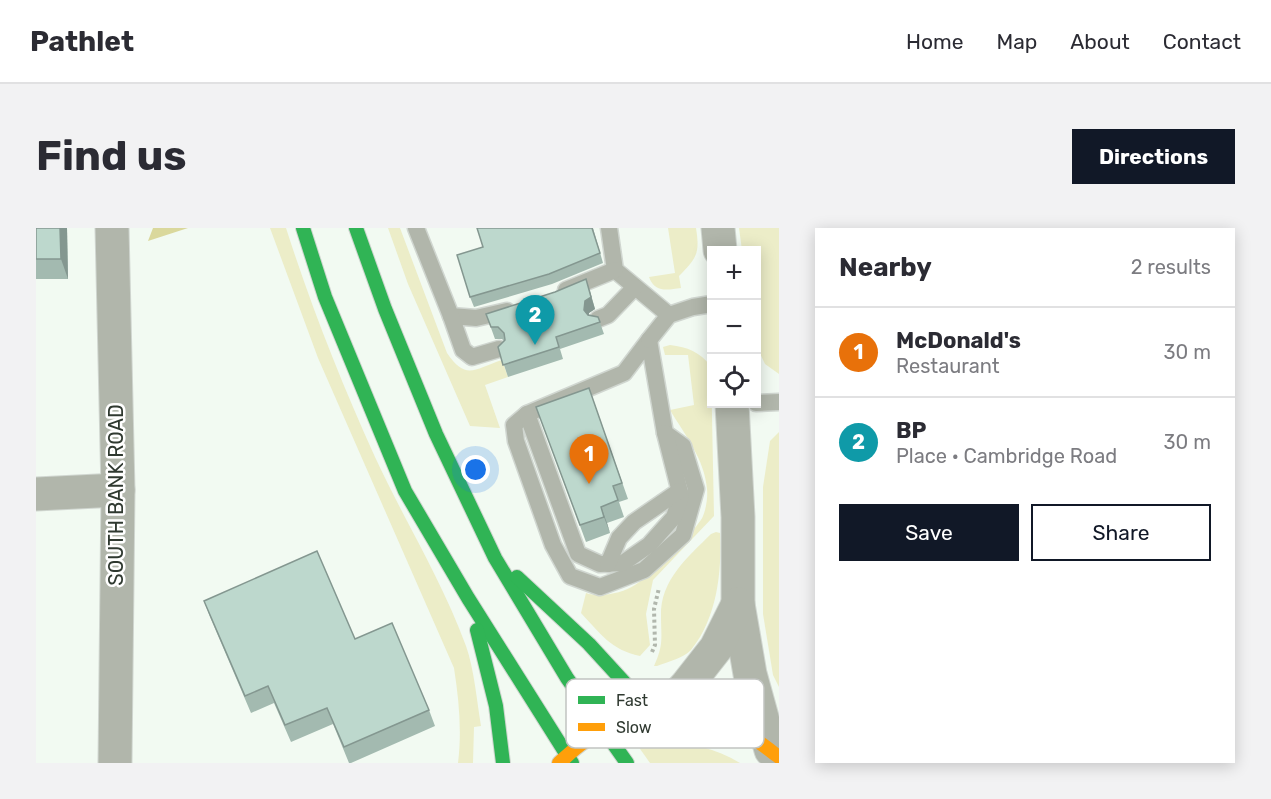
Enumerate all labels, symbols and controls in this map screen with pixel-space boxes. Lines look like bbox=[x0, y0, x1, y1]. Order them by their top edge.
text: Pathlet bbox=[30, 25, 134, 58]
text: Home bbox=[906, 29, 963, 54]
text: Map bbox=[996, 29, 1037, 54]
text: About bbox=[1070, 29, 1130, 54]
text: Contact bbox=[1163, 29, 1241, 54]
button: Directions bbox=[1072, 129, 1235, 184]
text: Find us bbox=[36, 131, 187, 181]
map controls bbox=[707, 246, 761, 408]
button: + bbox=[707, 246, 761, 300]
text: Nearby bbox=[839, 252, 932, 283]
text: 2 results bbox=[1131, 255, 1211, 279]
pin: 2 bbox=[516, 296, 554, 345]
button: − bbox=[707, 300, 761, 354]
text: McDonald's bbox=[896, 327, 1021, 354]
text: 1 bbox=[854, 340, 863, 364]
text: 30 m bbox=[1164, 340, 1211, 364]
button: locate bbox=[707, 354, 761, 408]
text: Restaurant bbox=[896, 354, 1000, 378]
street label: SOUTH BANK ROAD bbox=[104, 404, 128, 586]
text: BP bbox=[896, 417, 926, 444]
text: 2 bbox=[852, 430, 865, 454]
text: 30 m bbox=[1164, 430, 1211, 454]
pin: 1 bbox=[570, 434, 608, 484]
text: Place · Cambridge Road bbox=[896, 444, 1117, 468]
your location bbox=[461, 455, 490, 484]
button: Save bbox=[839, 504, 1019, 561]
button: Share bbox=[1031, 504, 1211, 561]
legend bbox=[566, 679, 764, 748]
text: Fast bbox=[616, 691, 648, 710]
text: Slow bbox=[616, 718, 652, 737]

